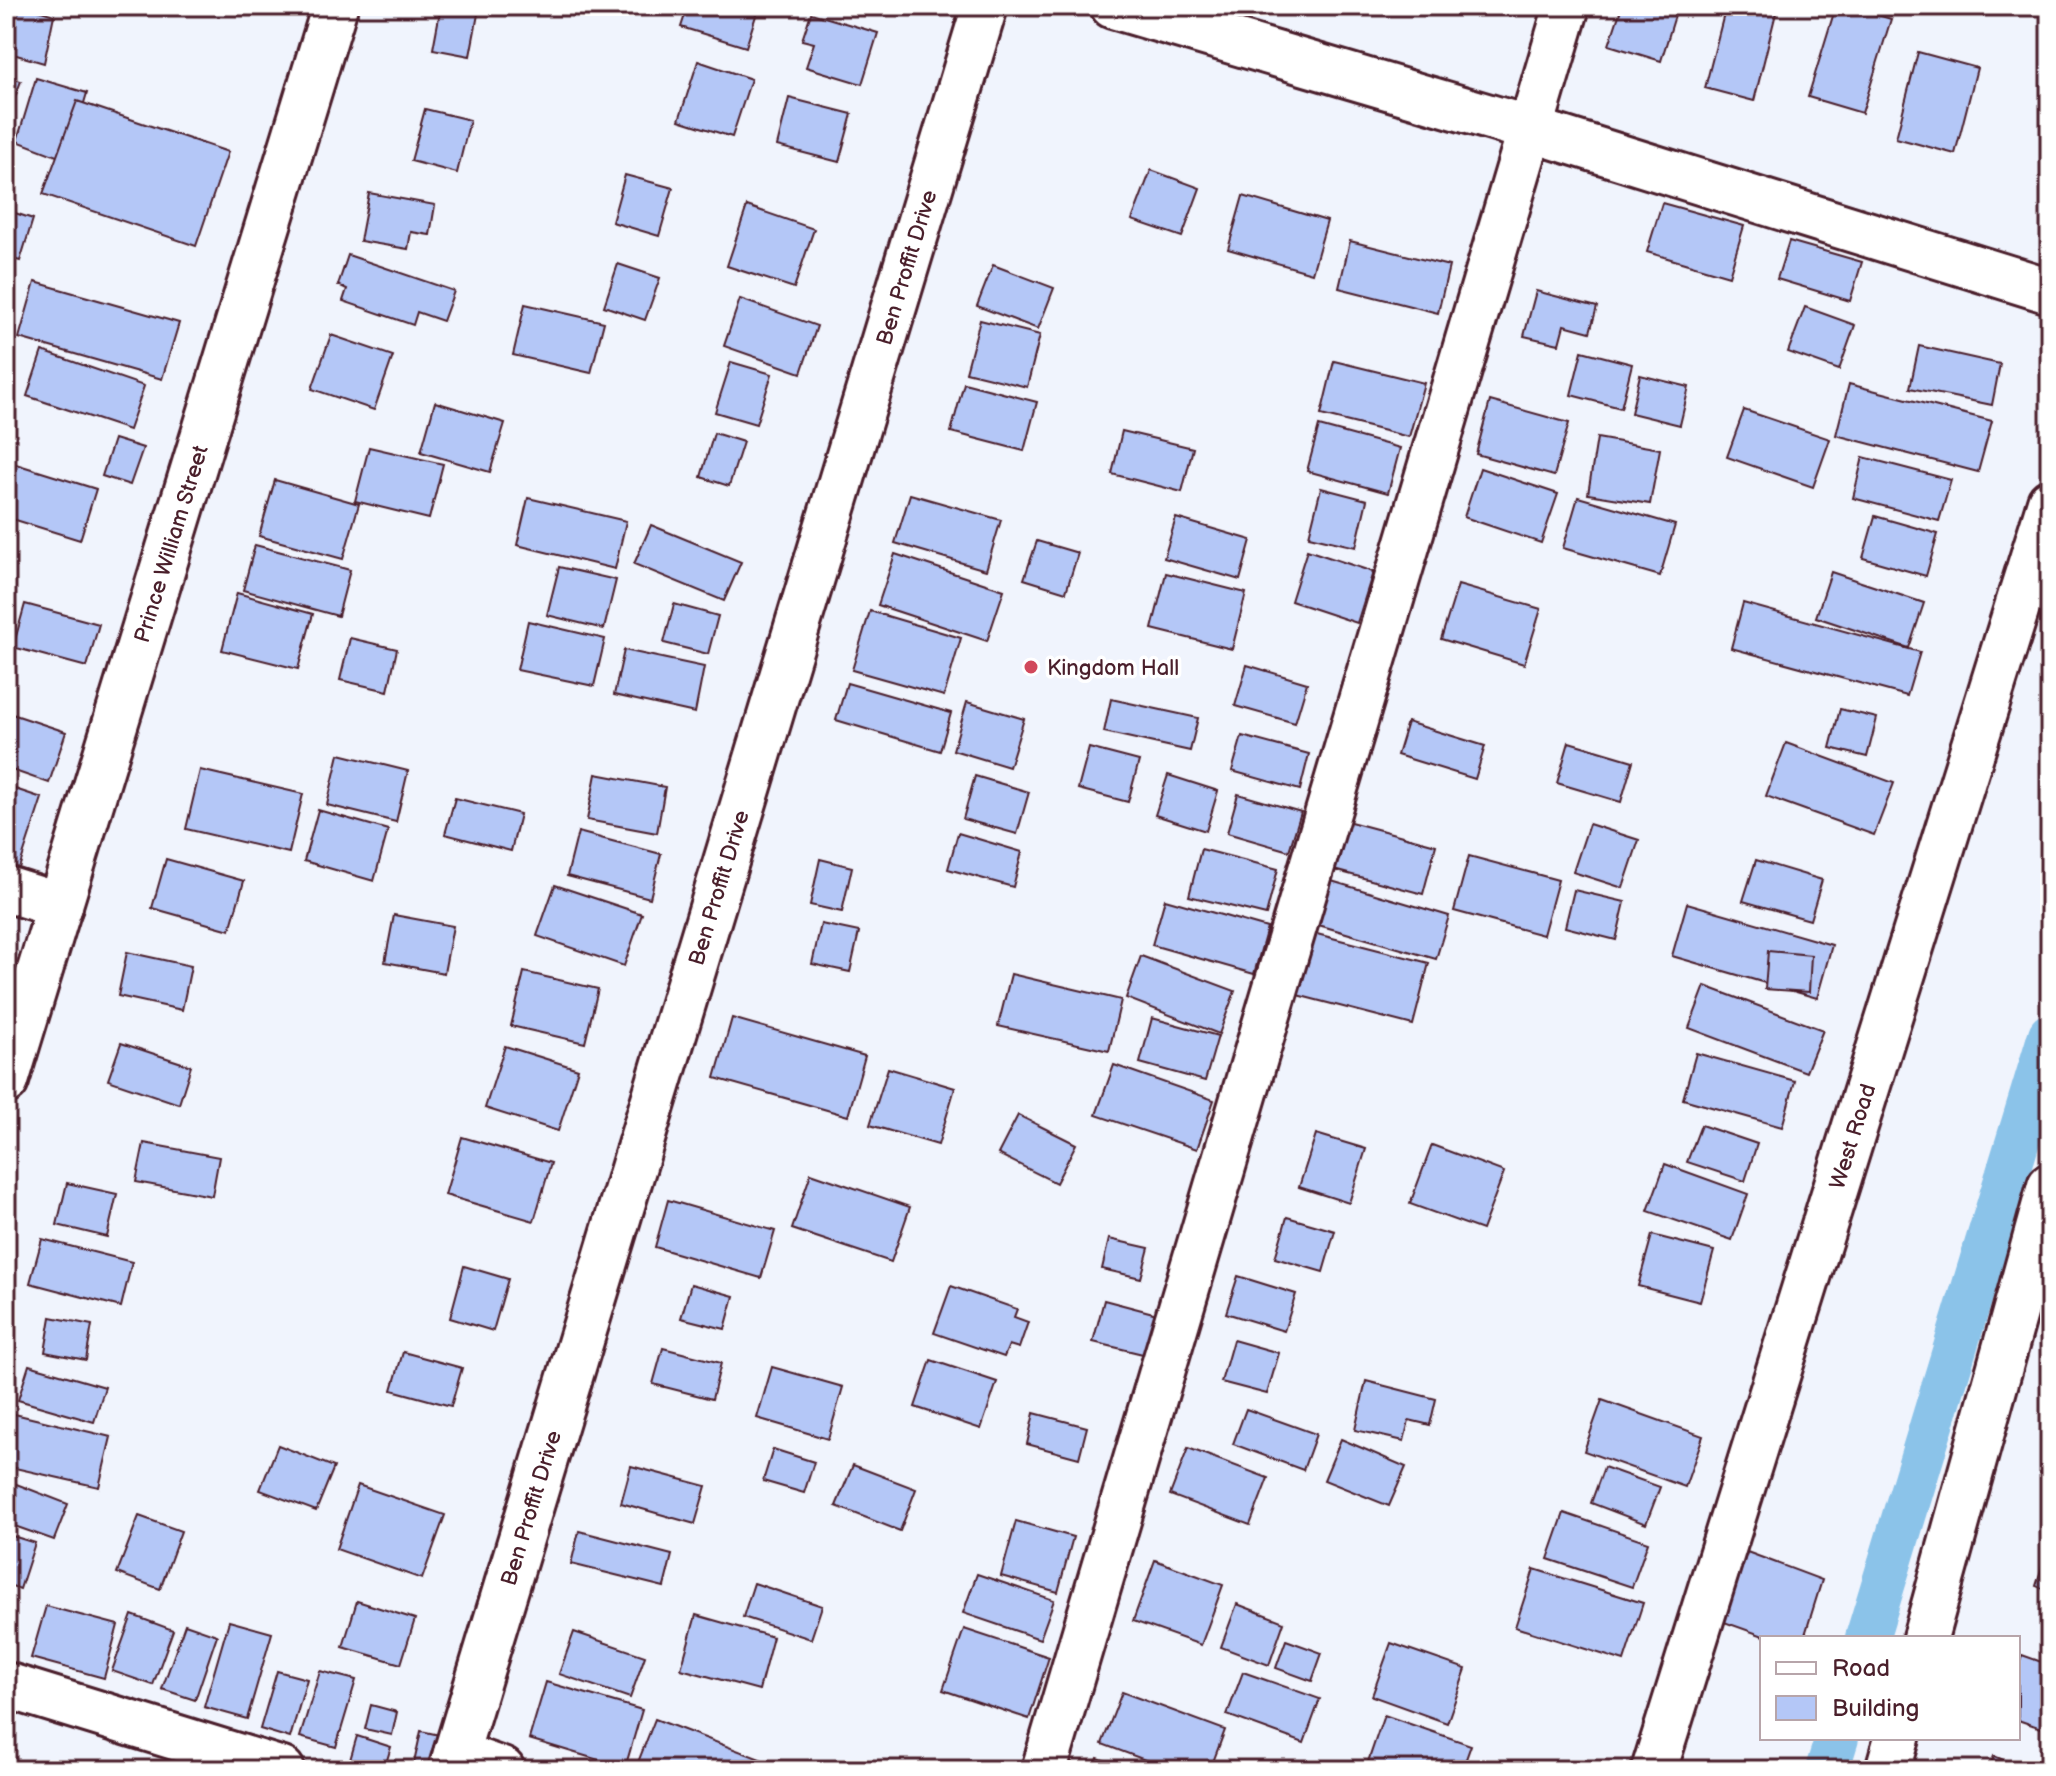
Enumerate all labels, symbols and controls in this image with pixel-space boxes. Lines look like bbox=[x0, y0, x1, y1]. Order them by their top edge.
street label: Ben Proffit Drive bbox=[871, 187, 943, 349]
street label: Prince William Street bbox=[129, 442, 215, 646]
place label: Kingdom Hall bbox=[1047, 655, 1179, 682]
marker: Kingdom Hall bbox=[1022, 658, 1040, 676]
street label: Ben Proffit Drive bbox=[683, 807, 756, 969]
street label: West Road bbox=[1824, 1081, 1882, 1193]
street label: Ben Proffit Drive bbox=[496, 1427, 568, 1589]
legend bbox=[1760, 1636, 2020, 1740]
text: Road bbox=[1832, 1654, 1890, 1683]
text: Building bbox=[1832, 1694, 1919, 1723]

